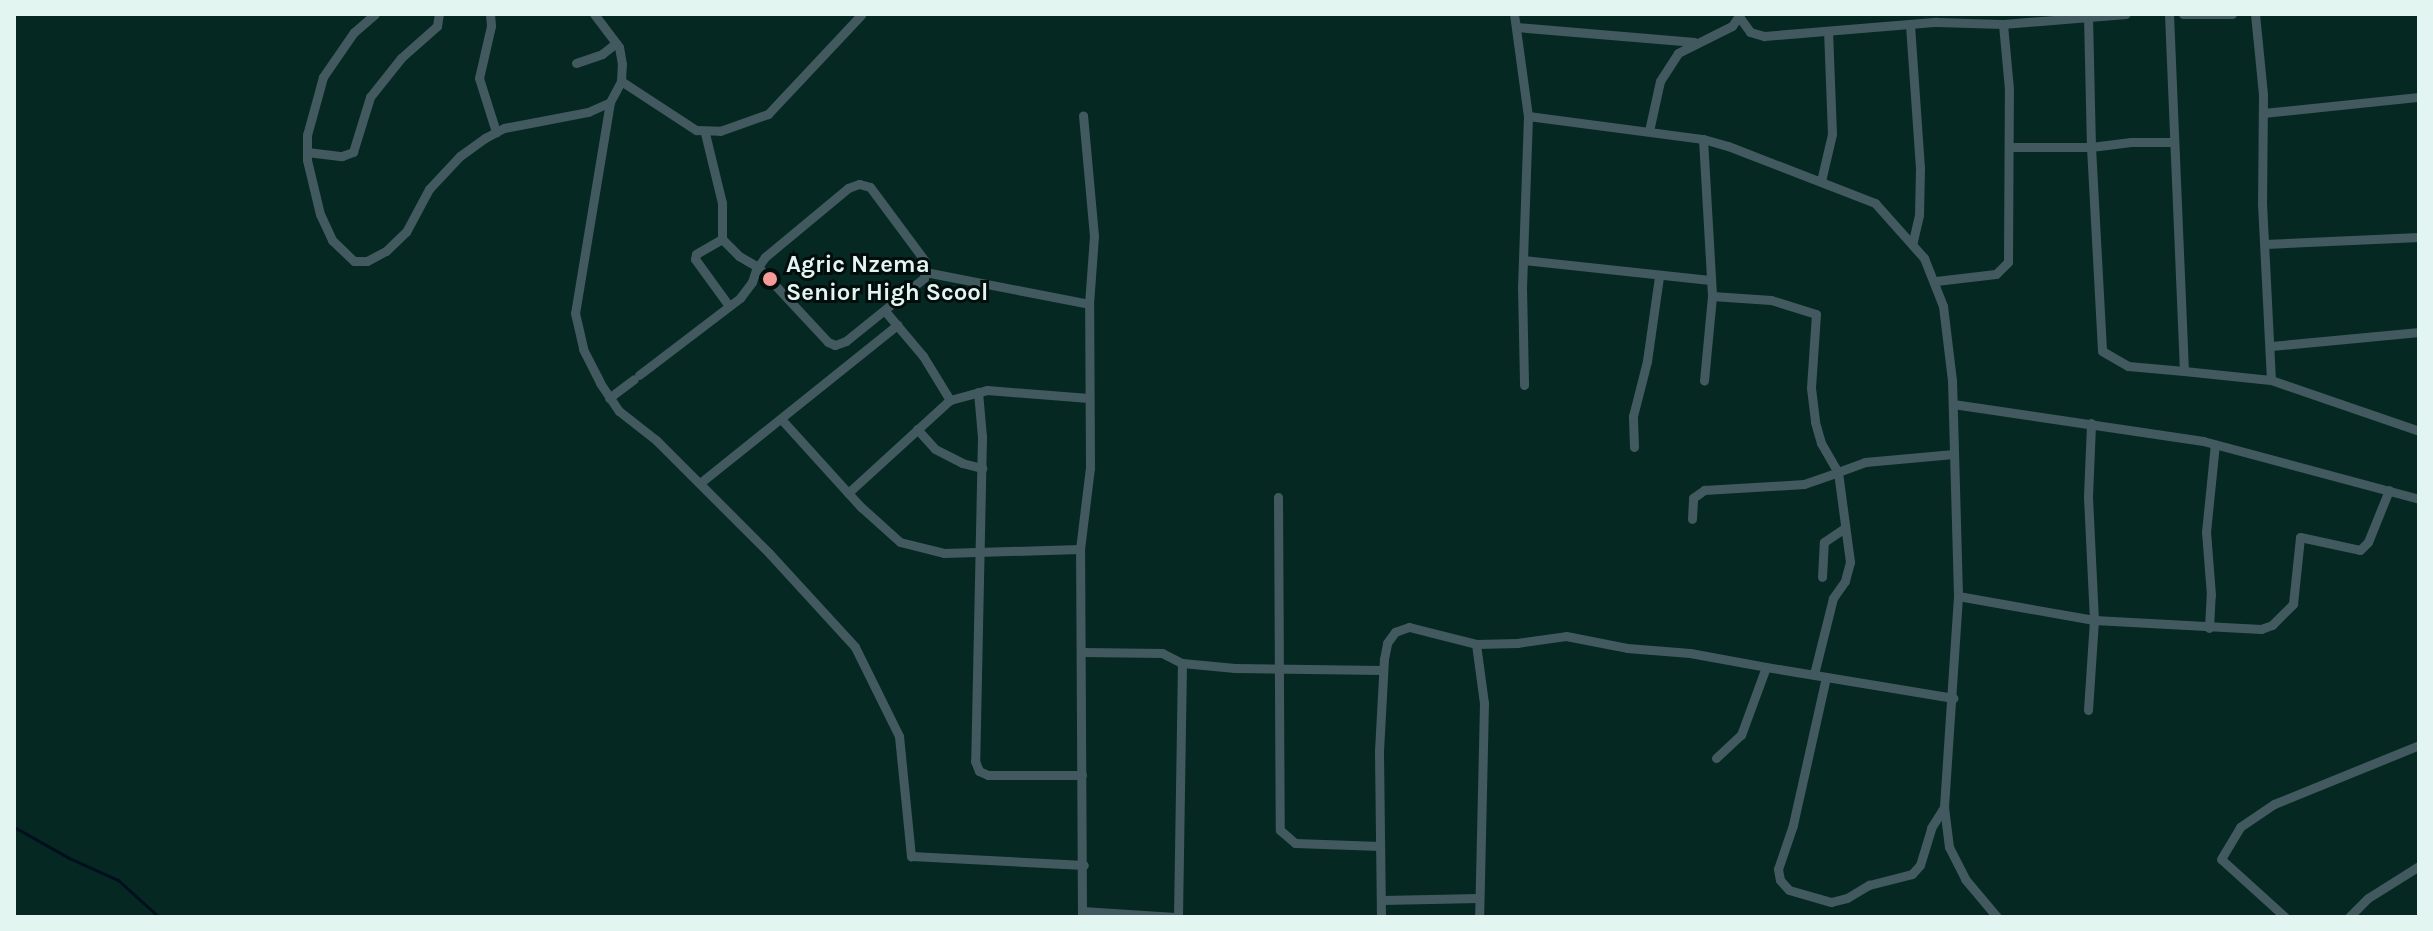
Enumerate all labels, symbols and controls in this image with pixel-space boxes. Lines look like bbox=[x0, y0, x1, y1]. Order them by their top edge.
place label: Agric Nzema Senior High Scool bbox=[786, 251, 988, 307]
marker: Agric Nzema Senior High Scool bbox=[761, 270, 779, 288]

